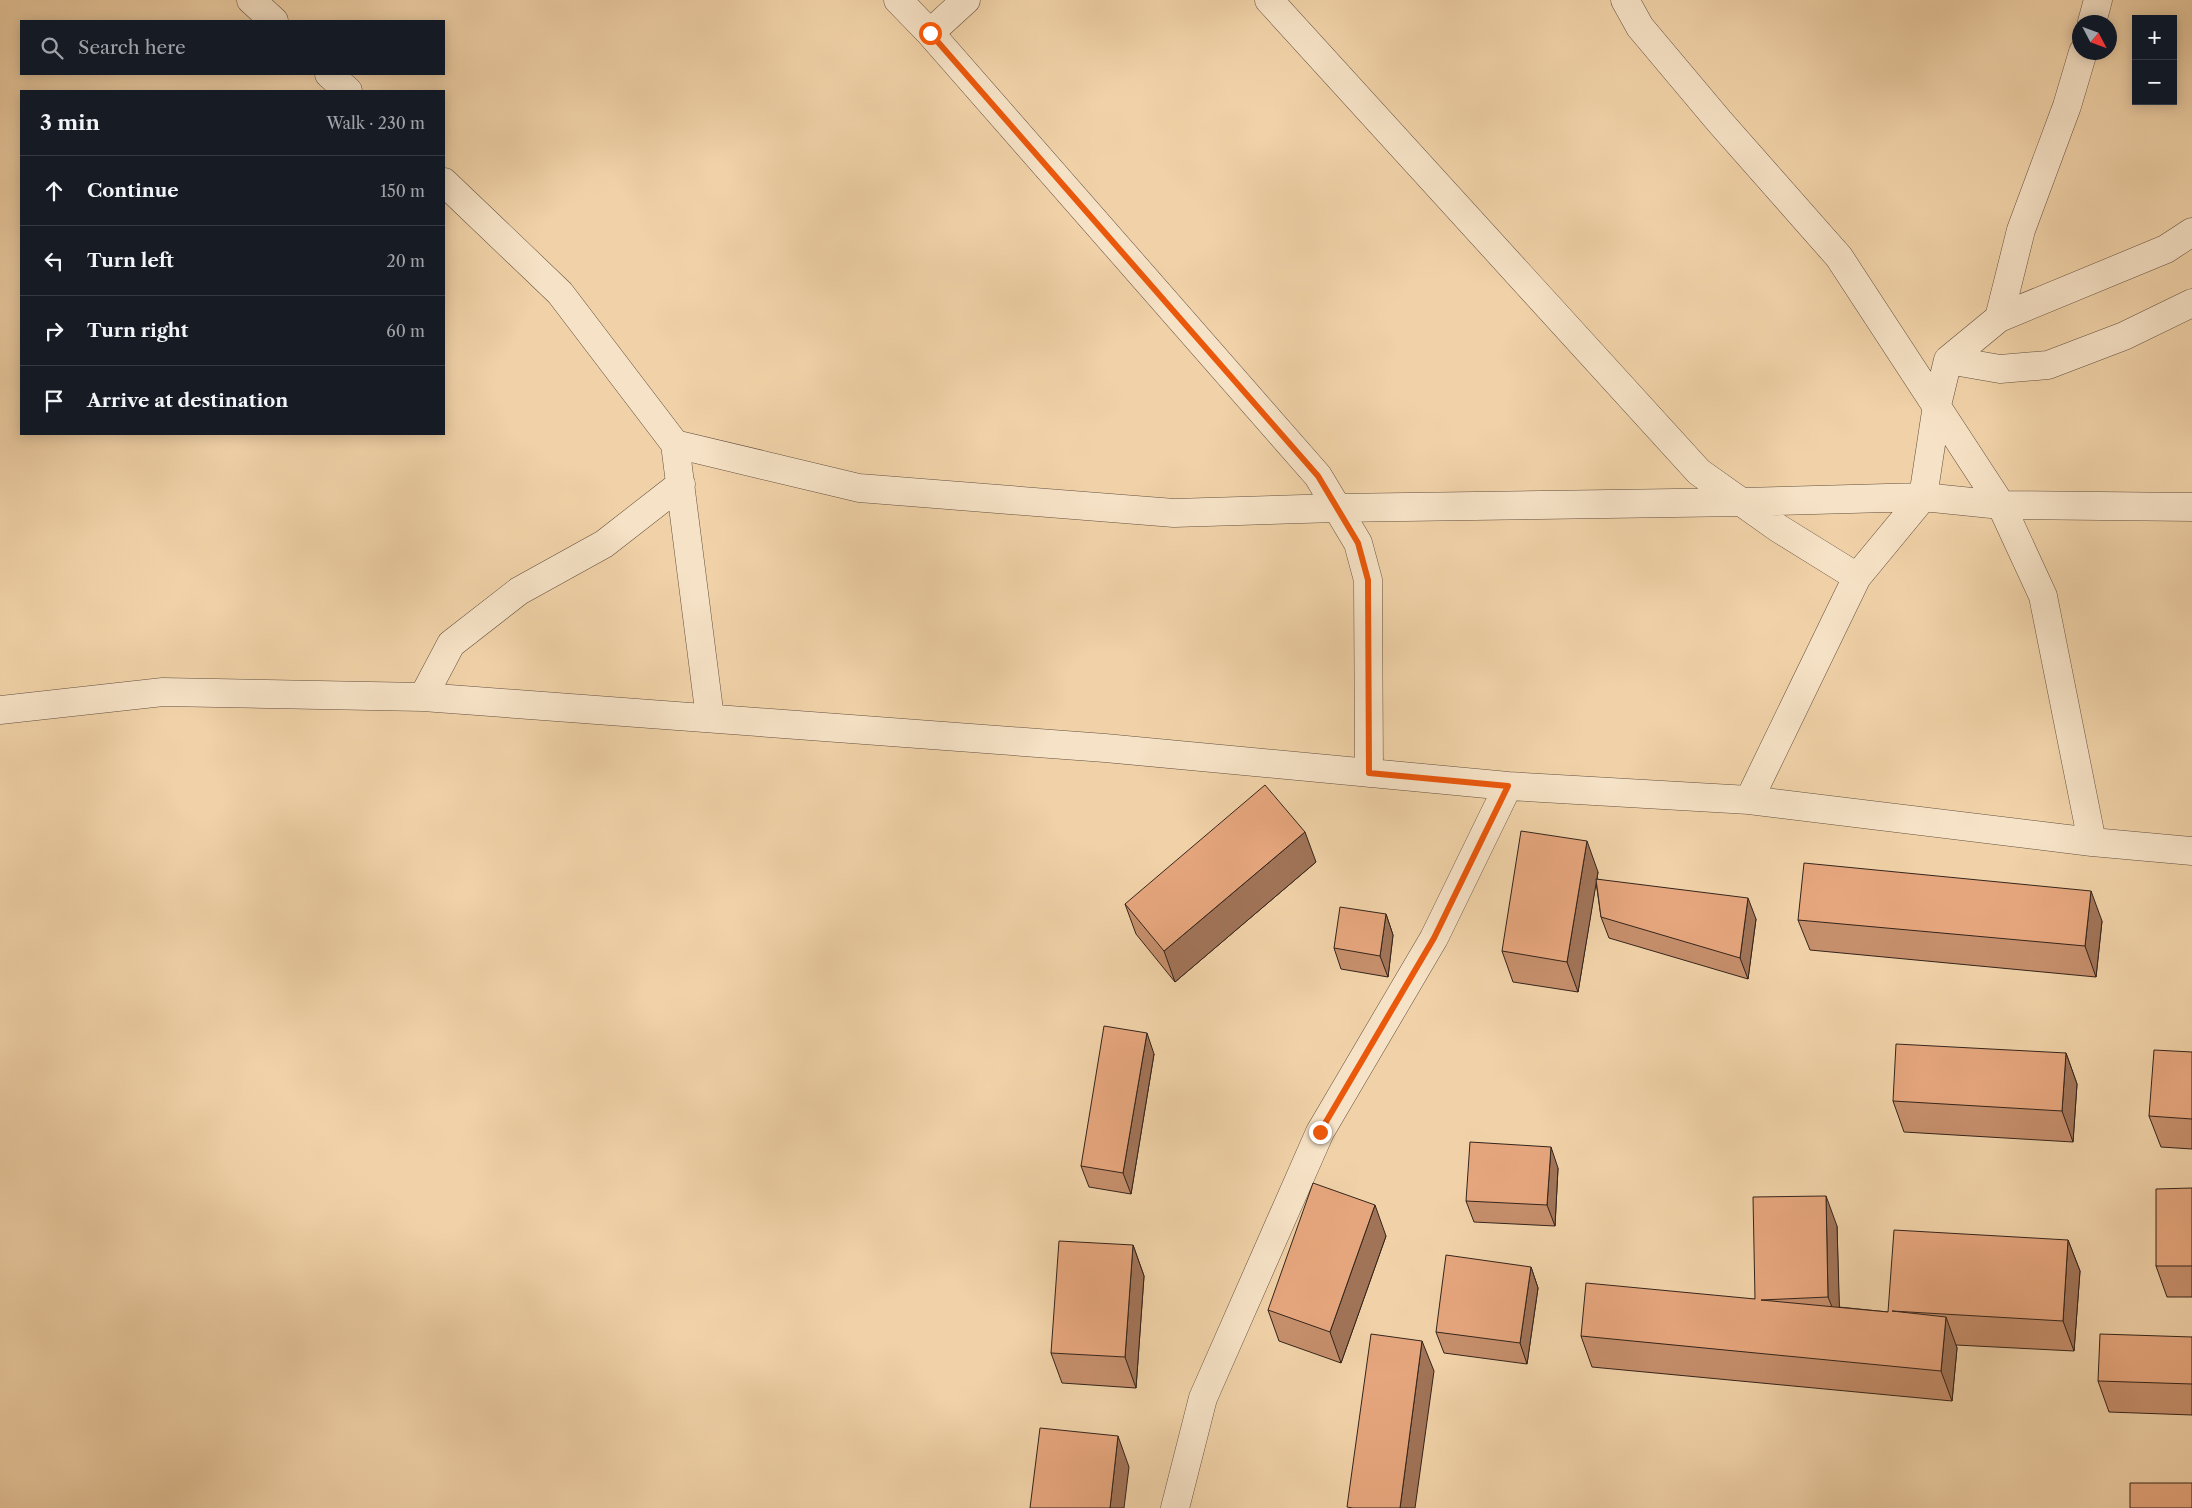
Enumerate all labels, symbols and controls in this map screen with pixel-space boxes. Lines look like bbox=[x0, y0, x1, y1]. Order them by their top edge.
north arrow bbox=[2072, 15, 2117, 60]
map controls bbox=[2132, 15, 2177, 105]
button: + bbox=[2132, 15, 2177, 60]
search box bbox=[20, 20, 445, 75]
route start bbox=[919, 22, 942, 45]
icon: search bbox=[38, 34, 66, 62]
text: Search here bbox=[78, 36, 186, 59]
button: − bbox=[2132, 60, 2177, 105]
text: 3 min bbox=[40, 110, 100, 135]
text: Walk · 230 m bbox=[326, 113, 425, 133]
icon: ahead bbox=[40, 177, 68, 205]
text: Continue bbox=[87, 179, 179, 202]
text: 150 m bbox=[380, 181, 425, 201]
icon: left bbox=[40, 247, 68, 275]
text: Turn left bbox=[87, 249, 174, 272]
text: 20 m bbox=[386, 251, 425, 271]
icon: right bbox=[40, 317, 68, 345]
text: Turn right bbox=[87, 319, 188, 342]
text: 60 m bbox=[386, 321, 425, 341]
icon: arrive bbox=[40, 387, 68, 415]
text: Arrive at destination bbox=[87, 389, 288, 412]
route end bbox=[1309, 1121, 1332, 1144]

